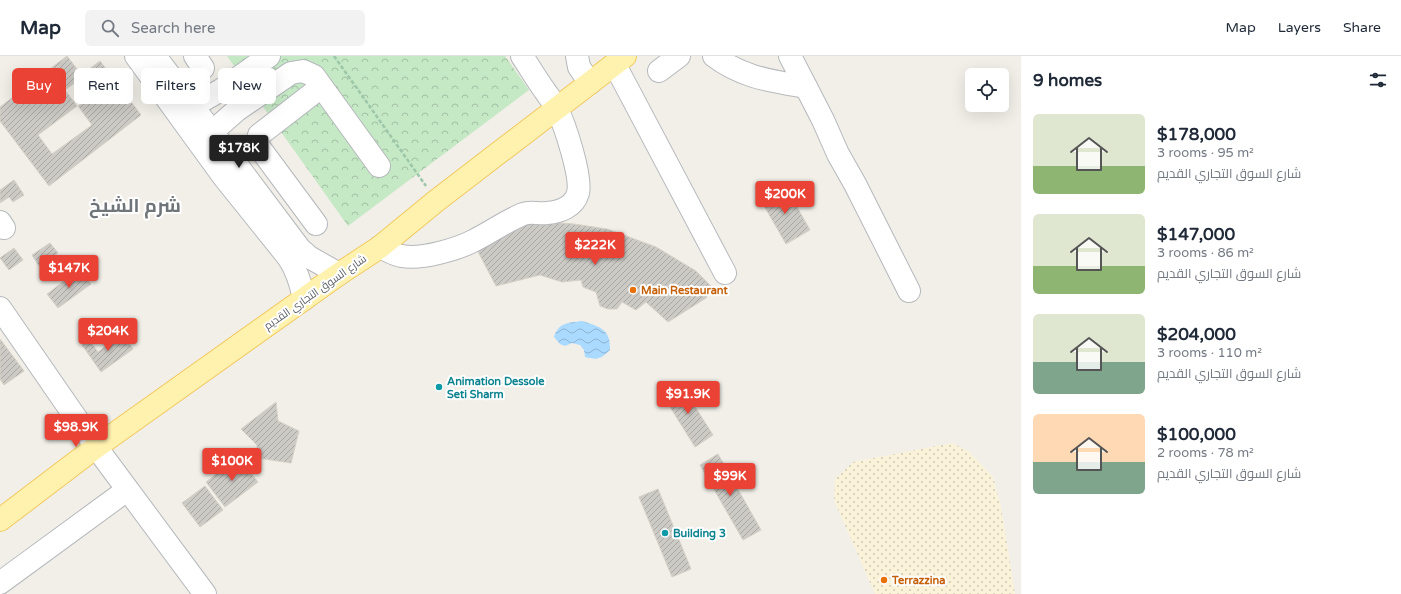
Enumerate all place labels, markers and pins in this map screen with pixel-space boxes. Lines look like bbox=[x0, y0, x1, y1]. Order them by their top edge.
pin: $178K bbox=[211, 135, 267, 169]
pin: $200K bbox=[757, 181, 813, 215]
pin: $222K bbox=[567, 232, 623, 266]
pin: $147K bbox=[41, 255, 97, 289]
place label: Main Restaurant bbox=[641, 284, 728, 297]
marker: Main Restaurant bbox=[628, 285, 638, 295]
pin: $204K bbox=[80, 318, 136, 352]
place label: Animation Dessole Seti Sharm bbox=[447, 375, 545, 401]
pin: $91.9K bbox=[655, 381, 721, 415]
marker: Animation Dessole Seti Sharm bbox=[434, 382, 444, 392]
pin: $98.9K bbox=[43, 414, 109, 448]
pin: $100K bbox=[204, 448, 260, 482]
pin: $99K bbox=[706, 463, 754, 497]
place label: Building 3 bbox=[673, 527, 726, 541]
marker: Building 3 bbox=[660, 528, 670, 538]
place label: Terrazzina bbox=[891, 574, 945, 587]
marker: Terrazzina bbox=[879, 575, 889, 585]

